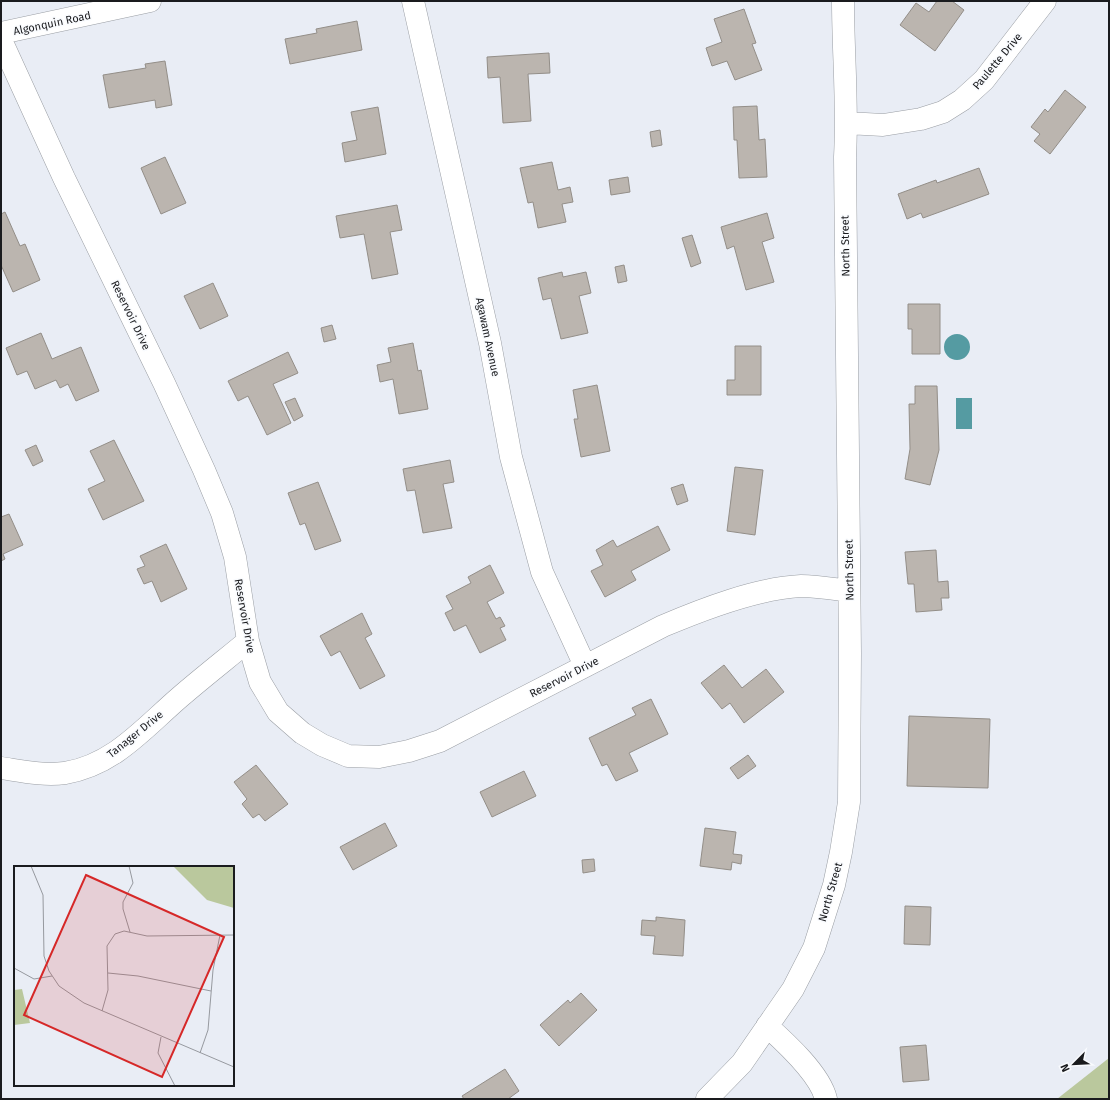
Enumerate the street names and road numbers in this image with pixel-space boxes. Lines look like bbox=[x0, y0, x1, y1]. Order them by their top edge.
street label: Algonquin Road bbox=[12, 9, 92, 38]
street label: Paulette Drive bbox=[970, 30, 1025, 92]
street label: North Street bbox=[838, 215, 853, 277]
street label: Reservoir Drive bbox=[108, 278, 153, 352]
street label: Agawam Avenue bbox=[473, 296, 502, 378]
street label: North Street bbox=[842, 539, 857, 601]
street label: Reservoir Drive bbox=[232, 578, 257, 654]
street label: Reservoir Drive bbox=[528, 654, 601, 700]
street label: Tanager Drive bbox=[105, 708, 166, 761]
street label: North Street bbox=[816, 861, 845, 923]

